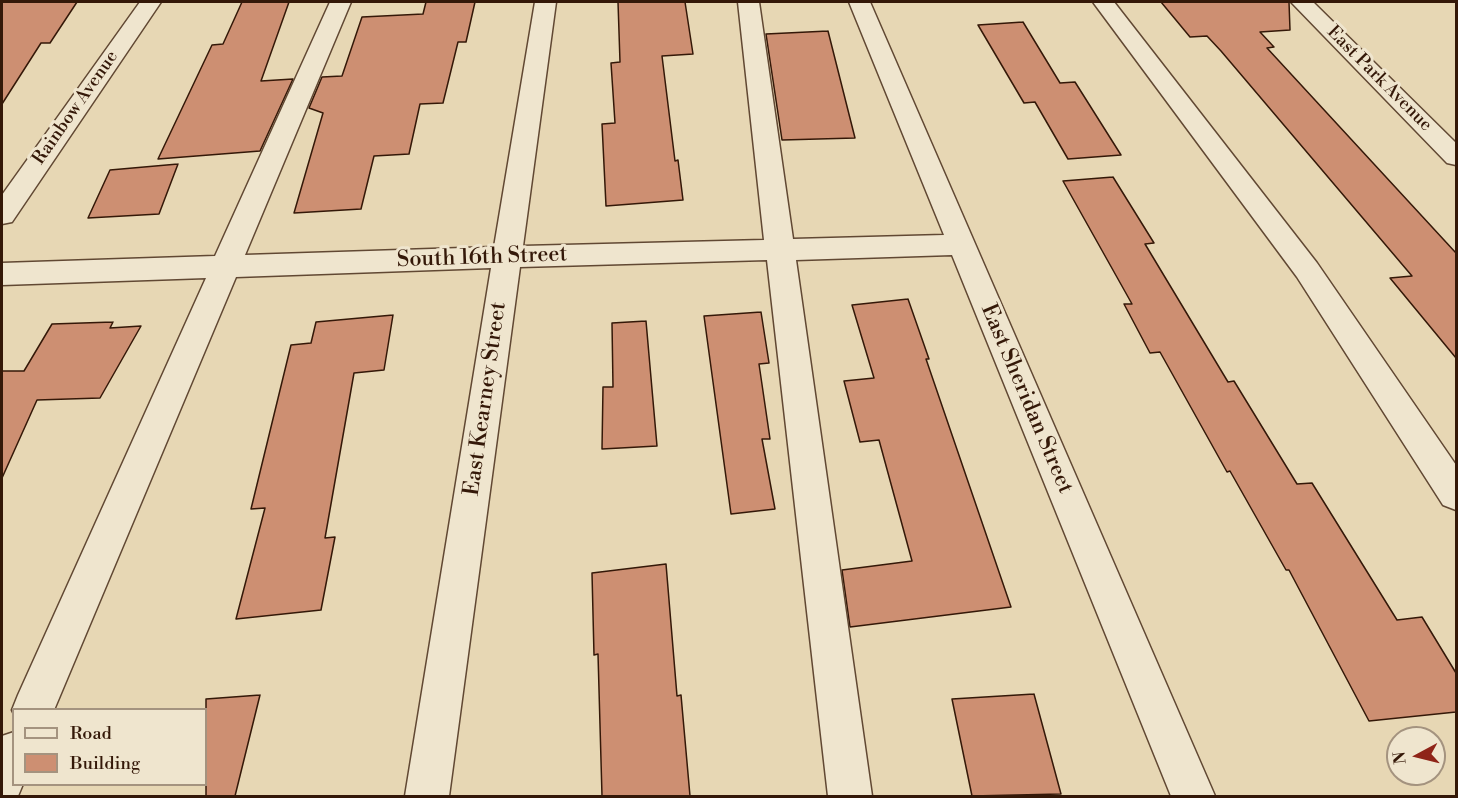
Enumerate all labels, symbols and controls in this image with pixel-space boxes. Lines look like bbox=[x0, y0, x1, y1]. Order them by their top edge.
street label: East Park Avenue bbox=[1322, 22, 1436, 136]
street label: Rainbow Avenue bbox=[29, 47, 123, 169]
street label: South 16th Street bbox=[396, 242, 568, 274]
street label: East Kearney Street bbox=[459, 300, 513, 498]
street label: East Sheridan Street bbox=[974, 300, 1078, 498]
legend bbox=[12, 708, 207, 786]
text: Road bbox=[70, 722, 112, 745]
north arrow bbox=[1386, 726, 1446, 786]
text: N bbox=[1389, 750, 1411, 765]
text: Building bbox=[70, 752, 140, 775]

